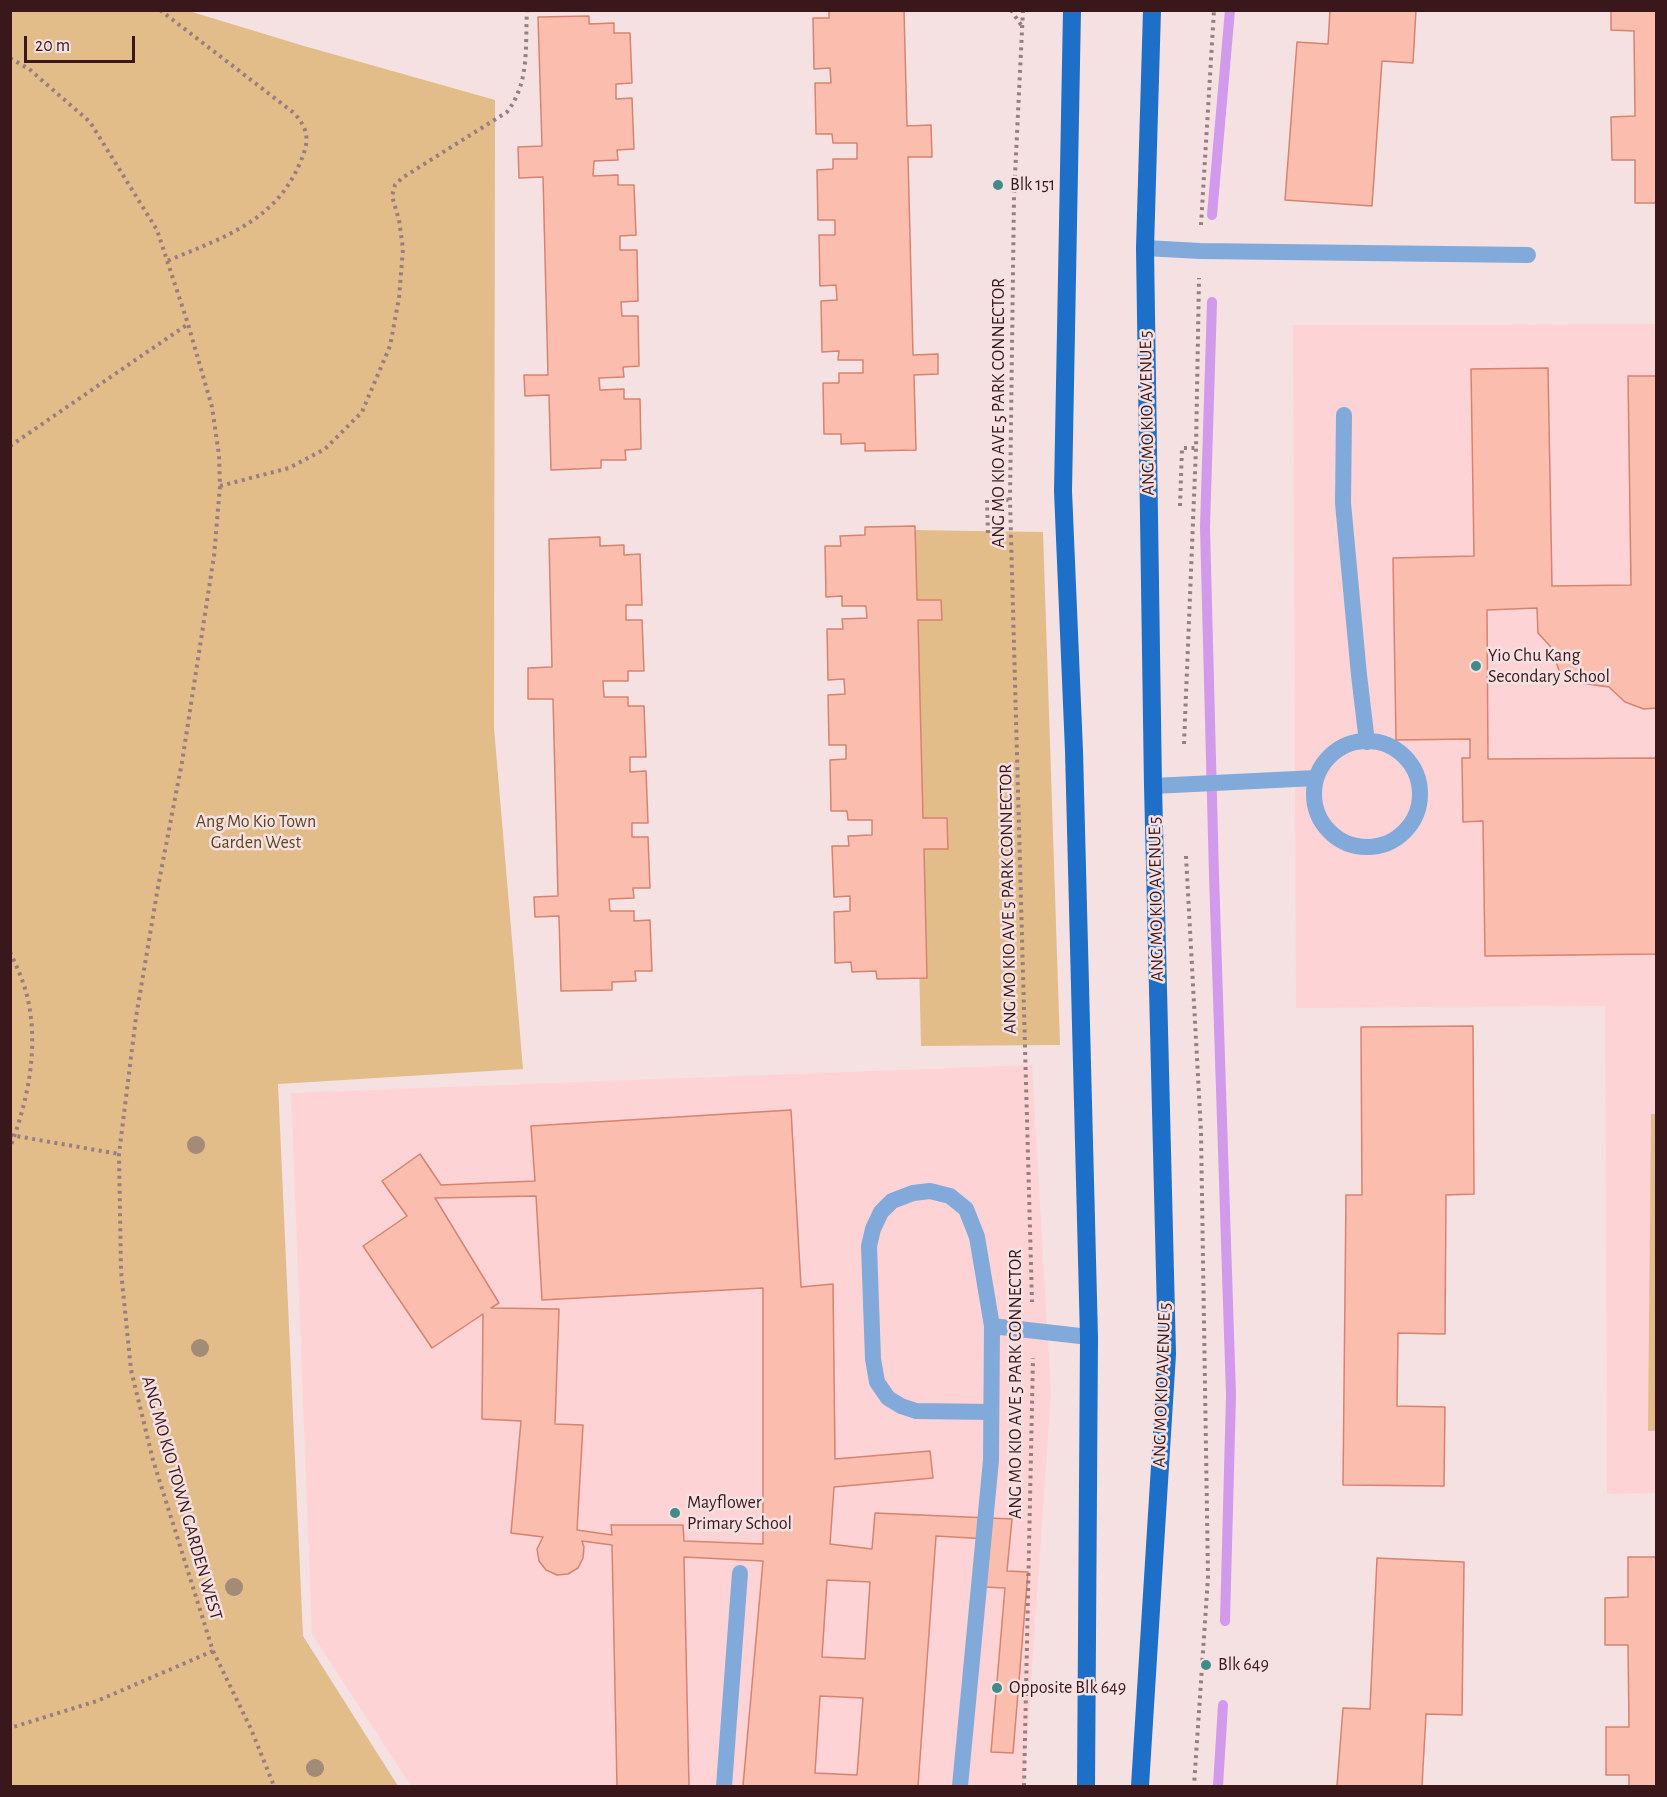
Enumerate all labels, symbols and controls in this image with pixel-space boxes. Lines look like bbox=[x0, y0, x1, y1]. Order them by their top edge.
scale bar bbox=[27, 24, 138, 62]
text: 20 m bbox=[35, 37, 70, 55]
place label: Blk 151 bbox=[1010, 174, 1055, 196]
marker: Blk 151 bbox=[991, 178, 1005, 192]
street label: ANG MO KIO AVE 5 PARK CONNECTOR bbox=[988, 278, 1010, 548]
street label: ANG MO KIO AVENUE 5 bbox=[1135, 330, 1159, 496]
place label: Yio Chu Kang Secondary School bbox=[1488, 645, 1610, 688]
marker: Yio Chu Kang Secondary School bbox=[1469, 659, 1483, 673]
street label: ANG MO KIO AVE 5 PARK CONNECTOR bbox=[995, 764, 1021, 1034]
park label: Ang Mo Kio Town Garden West bbox=[196, 811, 316, 854]
street label: ANG MO KIO AVENUE 5 bbox=[1144, 816, 1168, 982]
street label: ANG MO KIO AVE 5 PARK CONNECTOR bbox=[1005, 1249, 1027, 1519]
street label: ANG MO KIO AVENUE 5 bbox=[1148, 1302, 1176, 1468]
street label: ANG MO KIO TOWN GARDEN WEST bbox=[137, 1374, 227, 1622]
place label: Mayflower Primary School bbox=[687, 1492, 792, 1534]
marker: Mayflower Primary School bbox=[668, 1506, 682, 1520]
place label: Blk 649 bbox=[1218, 1654, 1269, 1676]
marker: Blk 649 bbox=[1199, 1658, 1213, 1672]
place label: Opposite Blk 649 bbox=[1009, 1677, 1126, 1699]
marker: Opposite Blk 649 bbox=[990, 1681, 1004, 1695]

